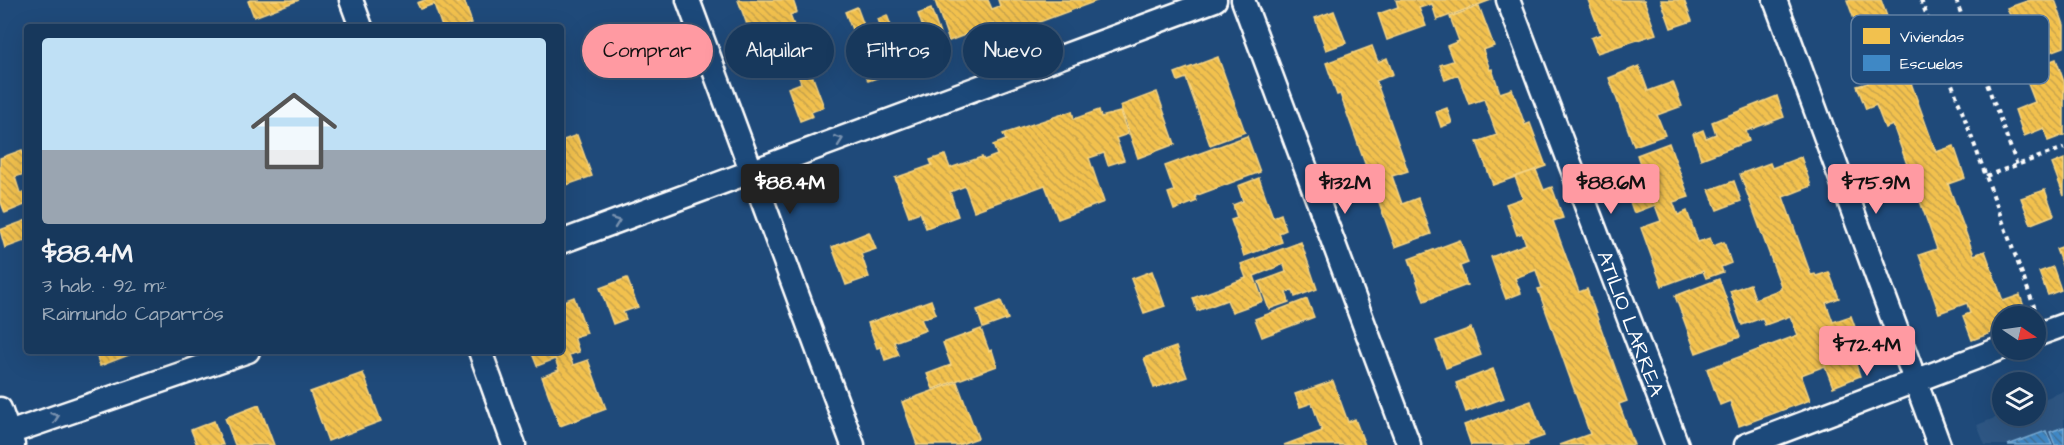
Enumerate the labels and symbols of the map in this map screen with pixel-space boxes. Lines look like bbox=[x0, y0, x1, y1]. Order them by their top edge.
legend bbox=[1851, 15, 2049, 84]
text: Viviendas bbox=[1900, 26, 1964, 48]
text: Escuelas bbox=[1900, 53, 1963, 75]
one-way arrow bbox=[832, 135, 843, 147]
pin: $88.4M bbox=[741, 164, 839, 215]
pin: $132M bbox=[1303, 164, 1387, 215]
pin: $88.6M bbox=[1562, 164, 1660, 215]
pin: $75.9M bbox=[1827, 164, 1925, 215]
one-way arrow bbox=[610, 216, 621, 229]
street label: ATILIO LARREA bbox=[1590, 247, 1671, 401]
north arrow bbox=[1992, 306, 2046, 360]
pin: $72.4M bbox=[1818, 326, 1916, 377]
one-way arrow bbox=[49, 411, 60, 424]

